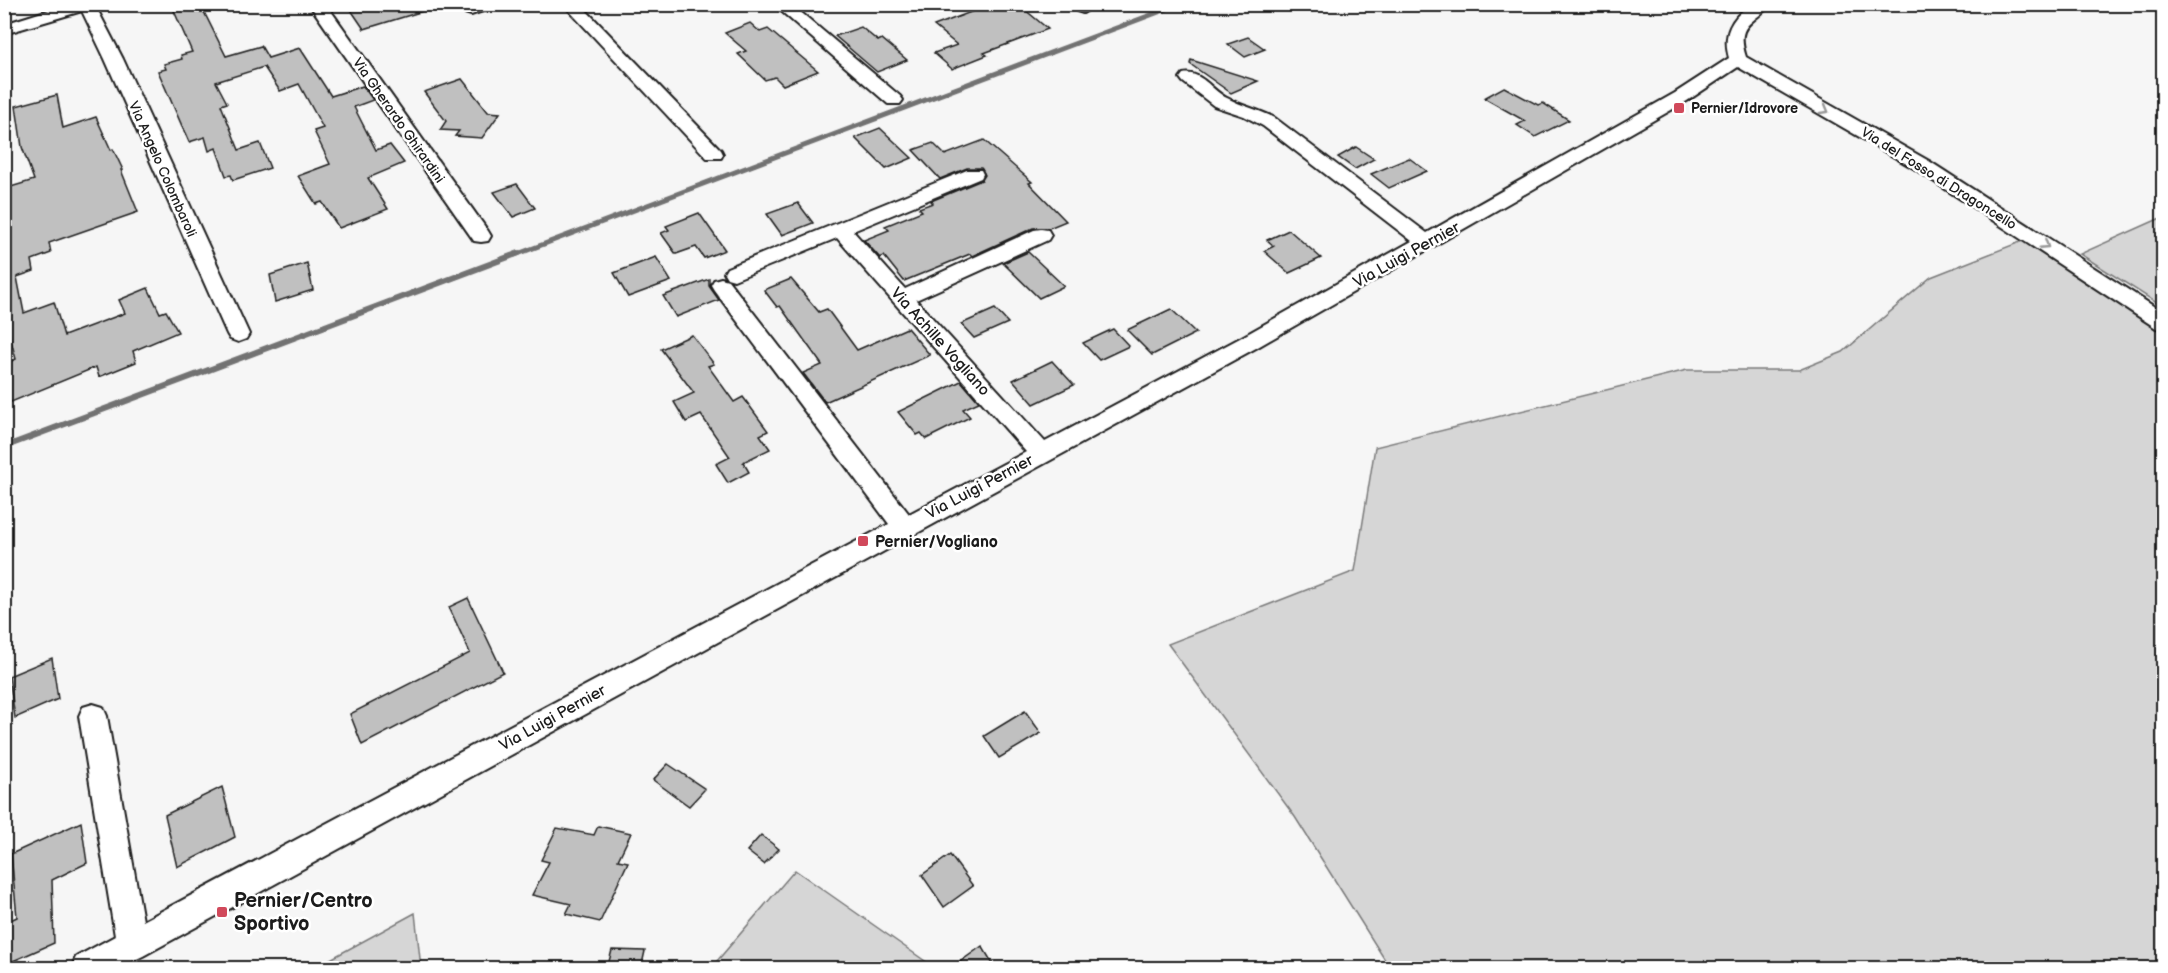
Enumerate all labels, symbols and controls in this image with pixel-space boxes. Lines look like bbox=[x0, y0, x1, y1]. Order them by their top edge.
street label: Via Gherardo Ghirardini bbox=[349, 54, 448, 186]
street label: Via Angelo Colombaroli bbox=[125, 99, 200, 240]
place label: Pernier/Idrovore bbox=[1691, 100, 1798, 117]
marker: Pernier/Idrovore bbox=[1672, 101, 1686, 115]
one-way arrow bbox=[1819, 103, 1829, 114]
street label: Via del Fosso di Dragoncello bbox=[1858, 123, 2020, 233]
street label: Via Luigi Pernier bbox=[1350, 218, 1464, 292]
one-way arrow bbox=[2038, 238, 2049, 249]
street label: Via Achille Vogliano bbox=[886, 284, 994, 400]
street label: Via Luigi Pernier bbox=[923, 451, 1037, 524]
place label: Pernier/Vogliano bbox=[875, 533, 998, 552]
marker: Pernier/Vogliano bbox=[856, 534, 870, 548]
street label: Via Luigi Pernier bbox=[496, 681, 610, 755]
place label: Pernier/Centro Sportivo bbox=[234, 889, 373, 936]
marker: Pernier/Centro Sportivo bbox=[215, 905, 229, 919]

